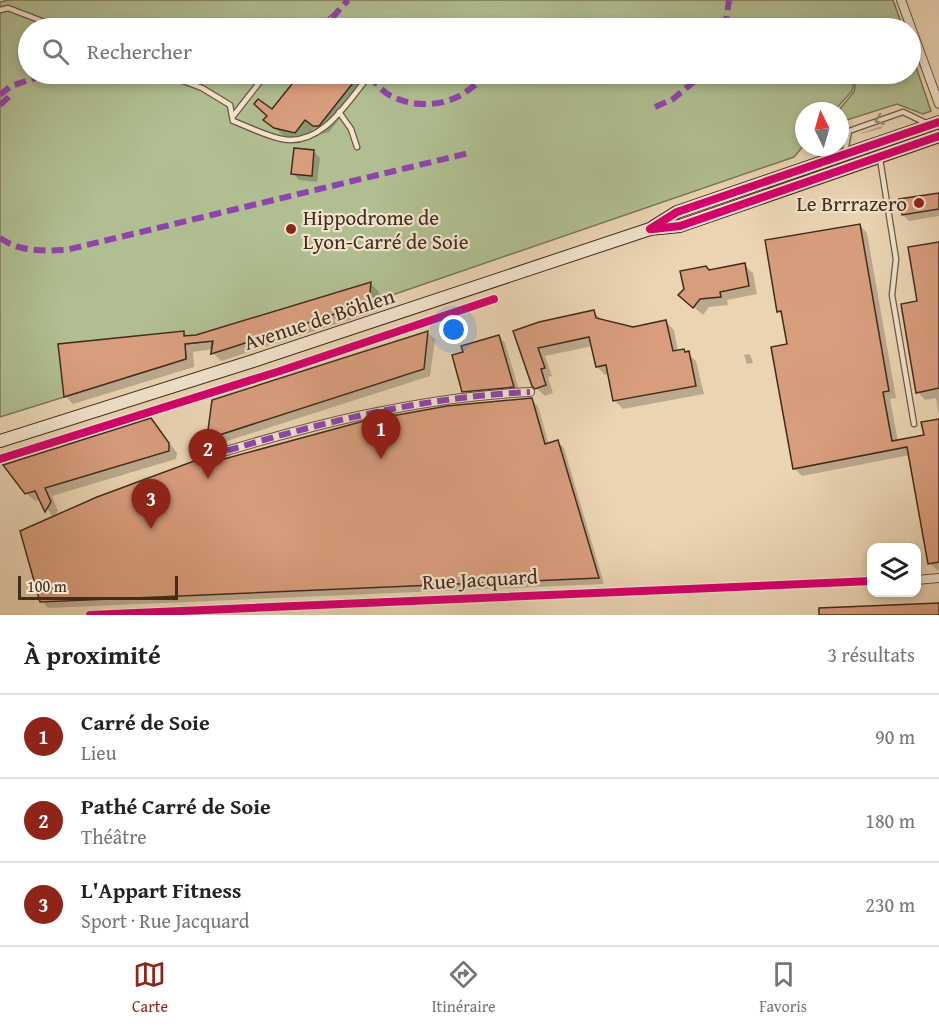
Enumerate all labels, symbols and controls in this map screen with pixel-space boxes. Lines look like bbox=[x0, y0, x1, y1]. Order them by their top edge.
search box bbox=[18, 18, 921, 84]
icon: search bbox=[39, 35, 72, 68]
text: Rechercher bbox=[87, 35, 192, 67]
north arrow bbox=[795, 102, 849, 156]
one-way arrow bbox=[874, 113, 885, 126]
place label: Le Brrrazero bbox=[797, 188, 907, 219]
marker: Le Brrrazero bbox=[912, 196, 926, 210]
place label: Hippodrome de Lyon-Carré de Soie bbox=[303, 202, 469, 257]
marker: Hippodrome de Lyon-Carré de Soie bbox=[284, 222, 298, 236]
street label: Avenue de Böhlen bbox=[240, 280, 399, 358]
your location bbox=[439, 315, 468, 344]
pin: 1 bbox=[362, 410, 400, 459]
pin: 2 bbox=[188, 430, 228, 479]
pin: 3 bbox=[132, 480, 170, 529]
map controls bbox=[867, 543, 921, 597]
button: layers bbox=[867, 543, 921, 597]
street label: Rue Jacquard bbox=[421, 560, 539, 598]
scale bar bbox=[18, 573, 178, 600]
text: 100 m bbox=[27, 574, 67, 598]
text: À proximité bbox=[24, 635, 161, 674]
text: 3 résultats bbox=[827, 640, 915, 669]
text: Carré de Soie bbox=[81, 706, 210, 738]
text: 1 bbox=[38, 722, 49, 751]
text: 90 m bbox=[875, 722, 915, 751]
text: Lieu bbox=[81, 738, 117, 767]
text: Pathé Carré de Soie bbox=[81, 790, 271, 822]
text: 2 bbox=[38, 806, 49, 835]
text: 180 m bbox=[865, 806, 915, 835]
text: Théâtre bbox=[81, 822, 147, 851]
text: L'Appart Fitness bbox=[81, 874, 241, 906]
text: 3 bbox=[38, 890, 49, 919]
text: 230 m bbox=[865, 890, 915, 919]
text: Sport · Rue Jacquard bbox=[81, 906, 249, 935]
tab: Carte bbox=[132, 958, 168, 1018]
tab: Itinéraire bbox=[432, 958, 496, 1018]
tab: Favoris bbox=[759, 958, 807, 1018]

